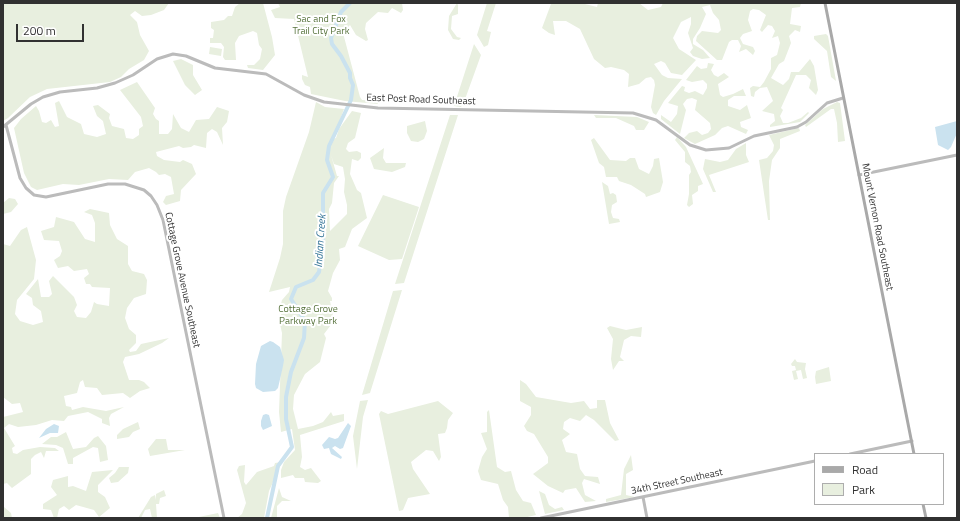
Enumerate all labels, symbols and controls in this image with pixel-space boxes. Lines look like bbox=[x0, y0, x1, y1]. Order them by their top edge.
park label: Sac and Fox Trail City Park bbox=[293, 14, 349, 38]
scale bar bbox=[18, 16, 86, 42]
text: 200 m bbox=[23, 21, 56, 40]
street label: East Post Road Southeast bbox=[366, 92, 476, 108]
street label: Mount Vernon Road Southeast bbox=[859, 162, 895, 292]
street label: Cottage Grove Avenue Southeast bbox=[162, 211, 202, 349]
water label: Indian Creek bbox=[313, 214, 329, 268]
park label: Cottage Grove Parkway Park bbox=[278, 304, 338, 328]
legend bbox=[814, 453, 944, 505]
text: Road bbox=[852, 460, 878, 479]
street label: 34th Street Southeast bbox=[630, 466, 724, 498]
text: Park bbox=[852, 480, 875, 499]

